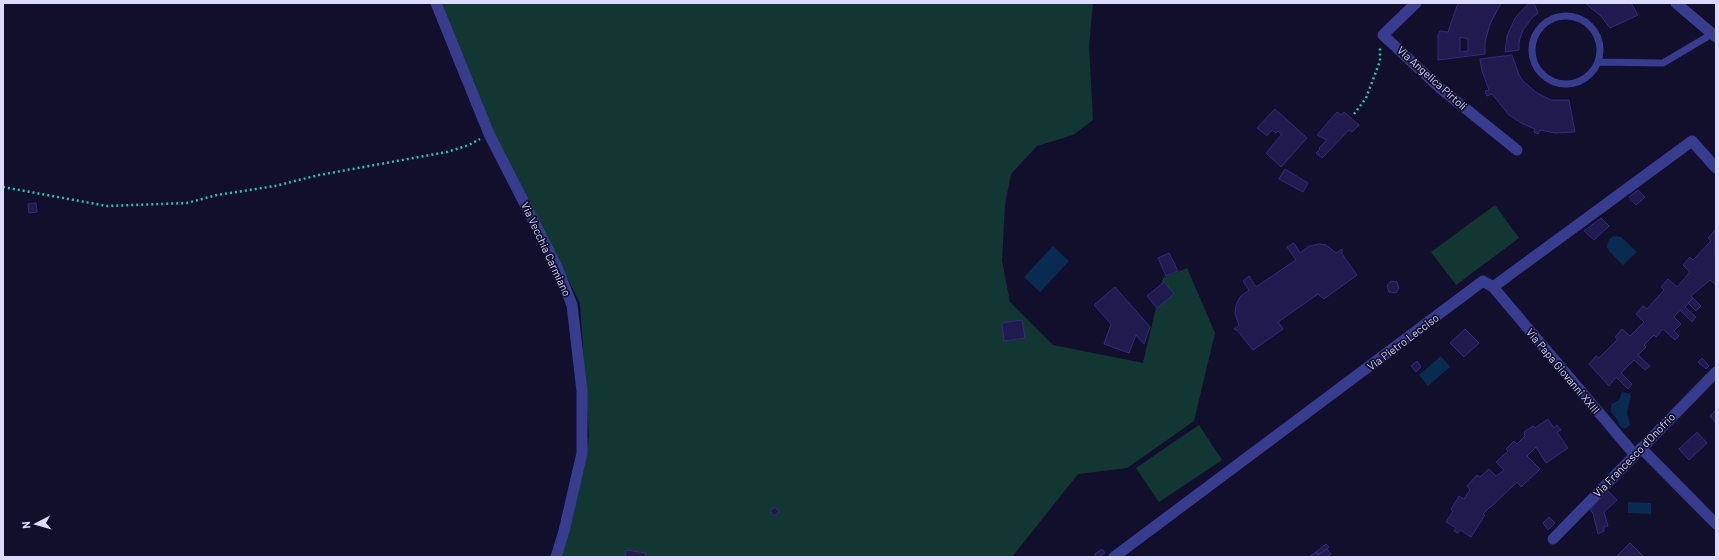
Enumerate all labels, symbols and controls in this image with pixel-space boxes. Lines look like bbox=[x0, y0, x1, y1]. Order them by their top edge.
street label: Via Angelica Pirtoli bbox=[1395, 43, 1470, 112]
street label: Via Vecchia Carmiano bbox=[519, 200, 574, 298]
street label: Via Pietro Lecciso bbox=[1364, 311, 1441, 373]
street label: Via Papa Giovanni XXIII bbox=[1524, 325, 1603, 416]
street label: Via Francesco d'Onofrio bbox=[1590, 410, 1677, 499]
north arrow bbox=[16, 504, 56, 544]
text: N bbox=[19, 521, 32, 529]

